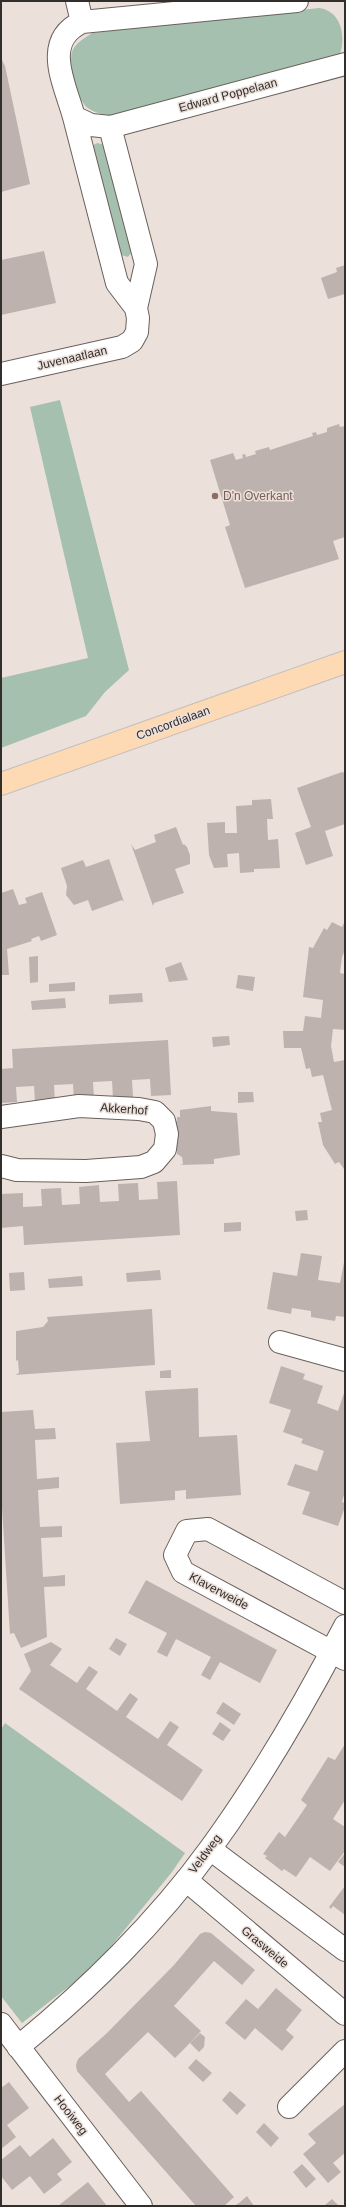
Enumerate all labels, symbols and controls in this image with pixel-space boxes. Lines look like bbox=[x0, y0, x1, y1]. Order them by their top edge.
street label: Edward Poppelaan bbox=[177, 75, 279, 115]
street label: Juvenaatlaan bbox=[36, 343, 108, 373]
place label: D'n Overkant bbox=[223, 489, 293, 503]
marker: D'n Overkant bbox=[210, 491, 220, 501]
street label: Concordialaan bbox=[134, 703, 212, 743]
street label: Akkerhof bbox=[100, 1100, 149, 1118]
street label: Klaverweide bbox=[187, 1569, 251, 1613]
street label: Veldweg bbox=[186, 1832, 224, 1876]
street label: Grasweide bbox=[239, 1923, 292, 1971]
street label: Hooiweg bbox=[51, 2092, 91, 2138]

